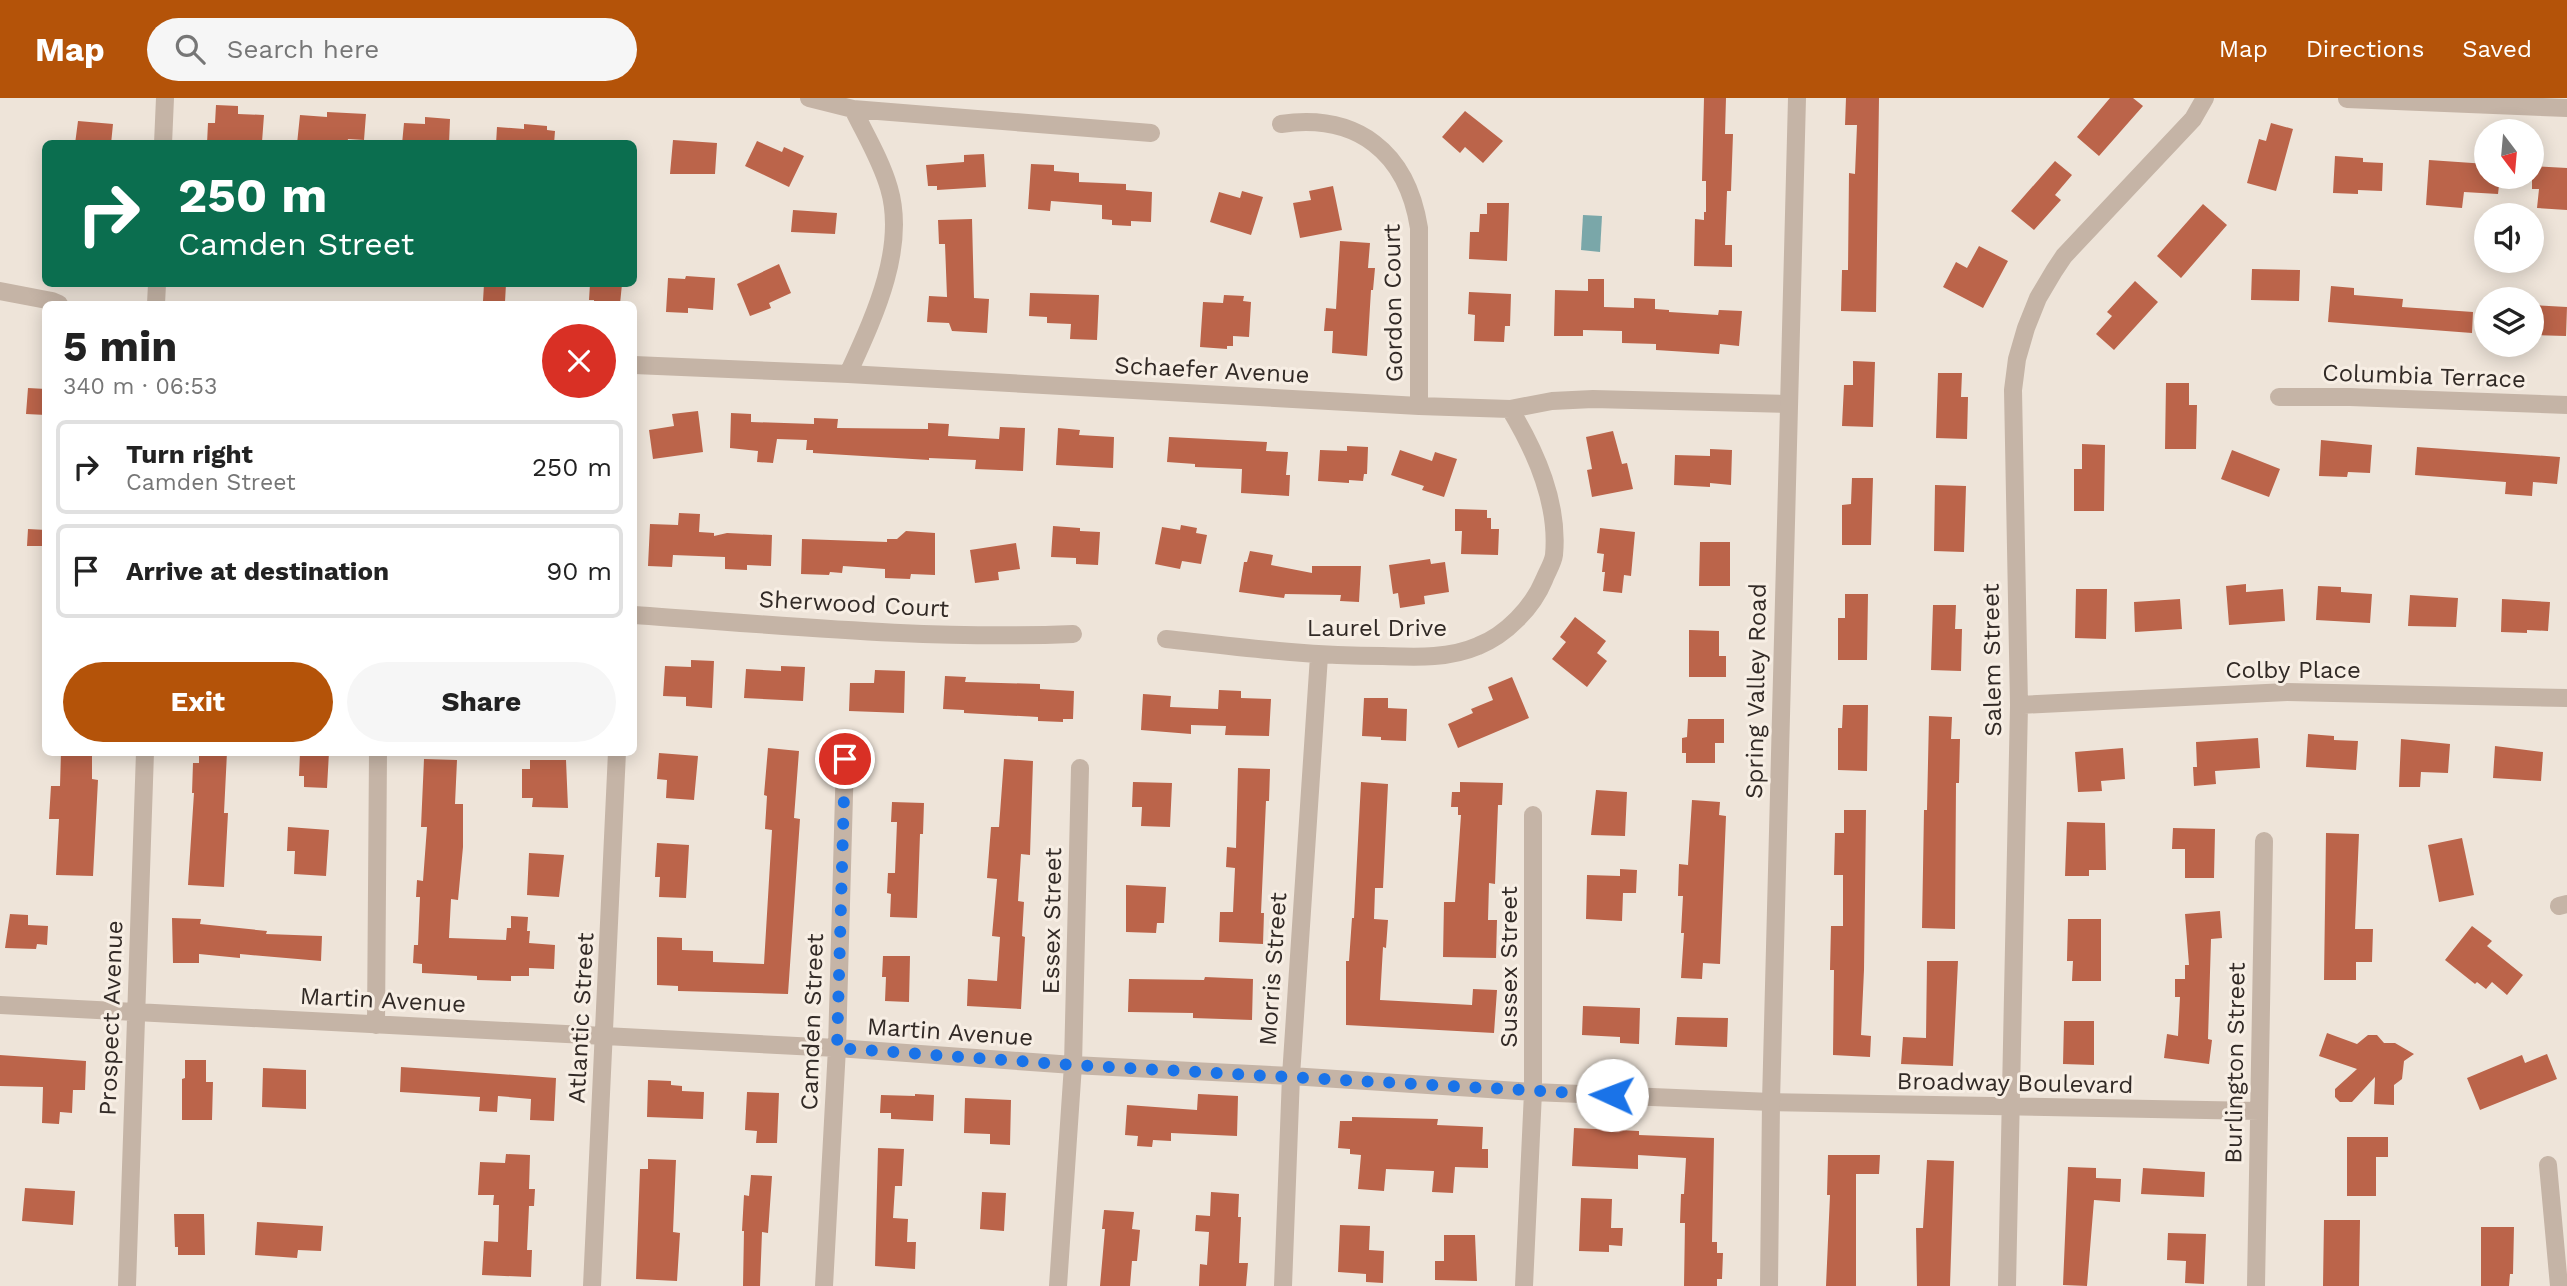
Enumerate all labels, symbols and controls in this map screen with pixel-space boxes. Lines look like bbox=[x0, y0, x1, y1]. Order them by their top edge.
search box bbox=[147, 18, 637, 81]
text: Map bbox=[35, 30, 105, 69]
icon: search bbox=[171, 30, 209, 68]
text: Search here bbox=[227, 34, 379, 64]
text: Map bbox=[2219, 35, 2268, 63]
text: Directions bbox=[2306, 35, 2424, 63]
text: Saved bbox=[2462, 35, 2532, 63]
north arrow bbox=[2474, 119, 2544, 189]
map controls bbox=[2474, 119, 2544, 357]
text: 250 m bbox=[178, 166, 327, 224]
icon: right bbox=[63, 168, 154, 259]
button: sound bbox=[2474, 203, 2544, 273]
street label: Gordon Court bbox=[1378, 224, 1408, 382]
text: Camden Street bbox=[178, 225, 414, 263]
button: layers bbox=[2474, 287, 2544, 357]
text: 5 min bbox=[63, 322, 177, 371]
button: close bbox=[542, 324, 616, 398]
street label: Schaefer Avenue bbox=[1114, 351, 1310, 389]
street label: Columbia Terrace bbox=[2322, 358, 2526, 394]
text: 340 m · 06:53 bbox=[63, 373, 217, 400]
text: Turn right bbox=[126, 439, 253, 469]
icon: right bbox=[67, 448, 105, 486]
text: 250 m bbox=[532, 452, 612, 482]
text: Camden Street bbox=[126, 469, 296, 496]
icon: arrive bbox=[67, 552, 105, 590]
text: Arrive at destination bbox=[126, 556, 389, 586]
text: 90 m bbox=[546, 556, 612, 586]
street label: Spring Valley Road bbox=[1740, 583, 1772, 799]
street label: Salem Street bbox=[1977, 583, 2007, 737]
street label: Sherwood Court bbox=[758, 585, 950, 623]
street label: Laurel Drive bbox=[1307, 614, 1447, 642]
street label: Colby Place bbox=[2225, 656, 2361, 684]
button: Exit bbox=[63, 662, 333, 742]
button: Share bbox=[347, 662, 616, 742]
pin bbox=[815, 729, 875, 789]
icon: arrive bbox=[826, 740, 864, 778]
street label: Essex Street bbox=[1037, 847, 1067, 995]
street label: Sussex Street bbox=[1495, 886, 1523, 1048]
street label: Morris Street bbox=[1254, 891, 1292, 1047]
street label: Prospect Avenue bbox=[94, 920, 128, 1116]
street label: Atlantic Street bbox=[563, 932, 599, 1104]
street label: Camden Street bbox=[795, 933, 829, 1111]
street label: Burlington Street bbox=[2219, 962, 2251, 1164]
street label: Martin Avenue bbox=[299, 982, 467, 1018]
street label: Martin Avenue bbox=[866, 1012, 1034, 1052]
position arrow bbox=[1575, 1058, 1649, 1132]
street label: Broadway Boulevard bbox=[1896, 1067, 2134, 1099]

